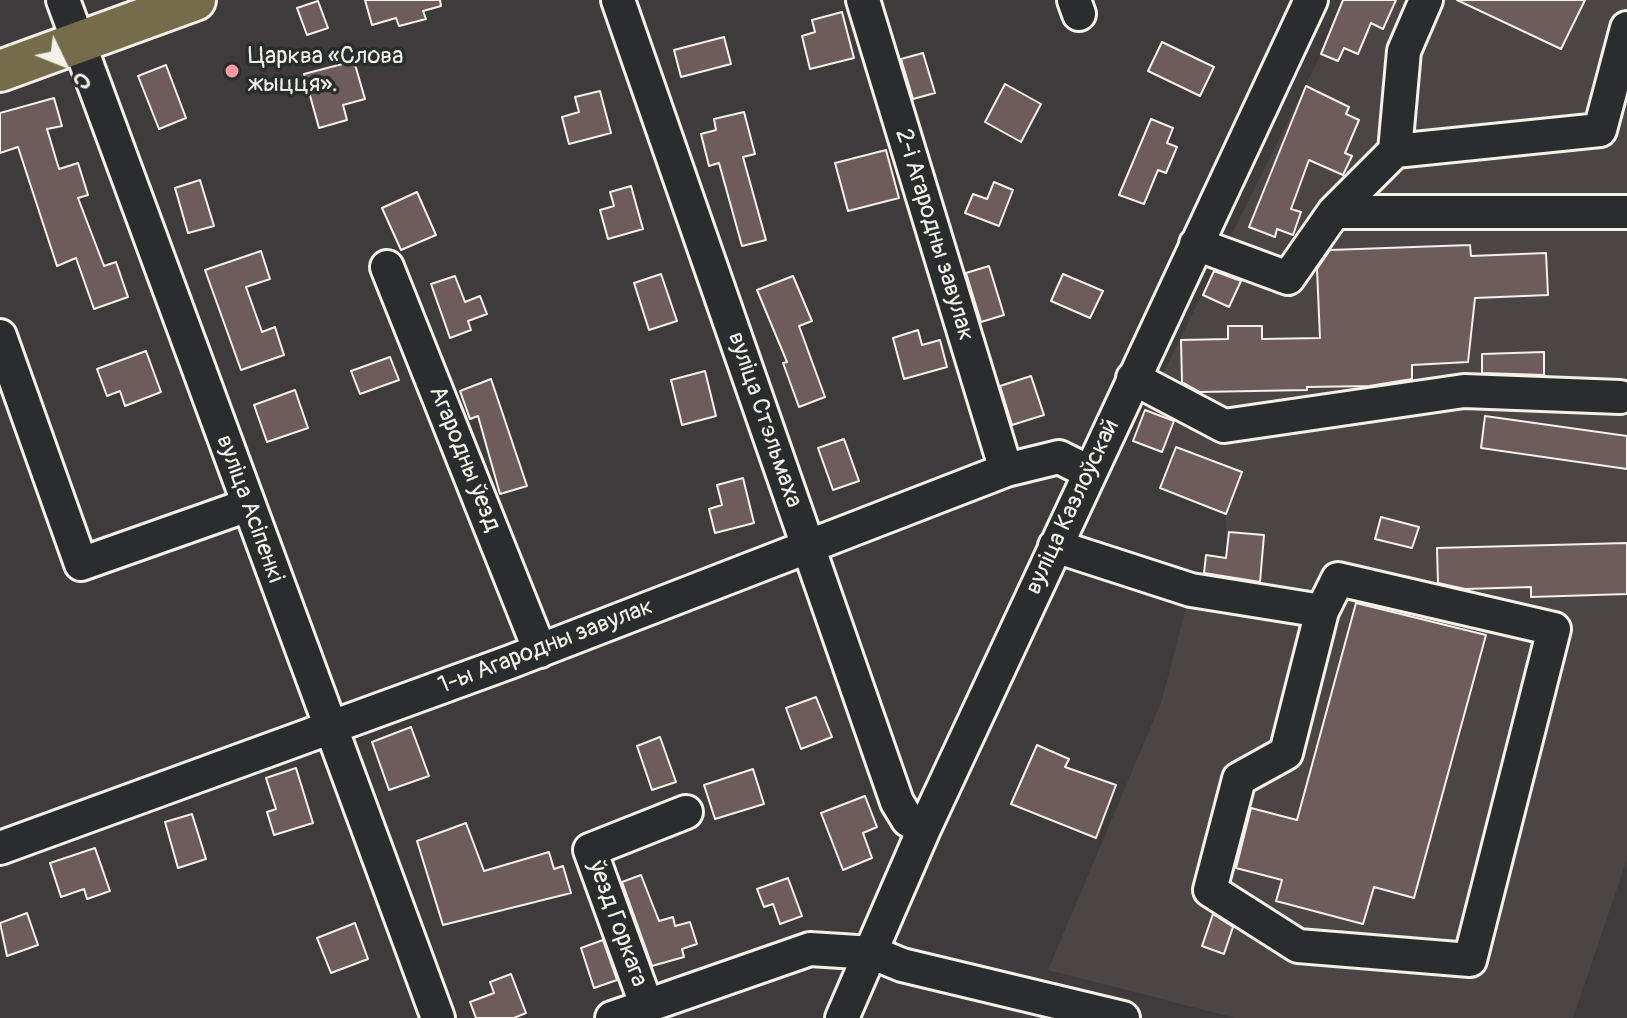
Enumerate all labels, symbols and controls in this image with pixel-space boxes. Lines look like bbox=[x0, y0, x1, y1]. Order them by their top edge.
north arrow bbox=[24, 24, 104, 104]
place label: Царква «Слова жыцця». bbox=[248, 43, 403, 99]
marker: Царква «Слова жыцця». bbox=[223, 62, 241, 80]
text: С bbox=[67, 66, 96, 95]
street label: 2-і Агародны завулак bbox=[888, 125, 980, 345]
street label: вуліца Стэльмаха bbox=[720, 328, 808, 512]
street label: Агародны ўезд bbox=[422, 382, 506, 536]
street label: вуліца Казлоўскай bbox=[1020, 415, 1126, 599]
street label: вуліца Асіпенкі bbox=[209, 431, 289, 587]
street label: 1-ы Агародны завулак bbox=[435, 593, 657, 701]
street label: ўезд Горкага bbox=[581, 857, 653, 991]

